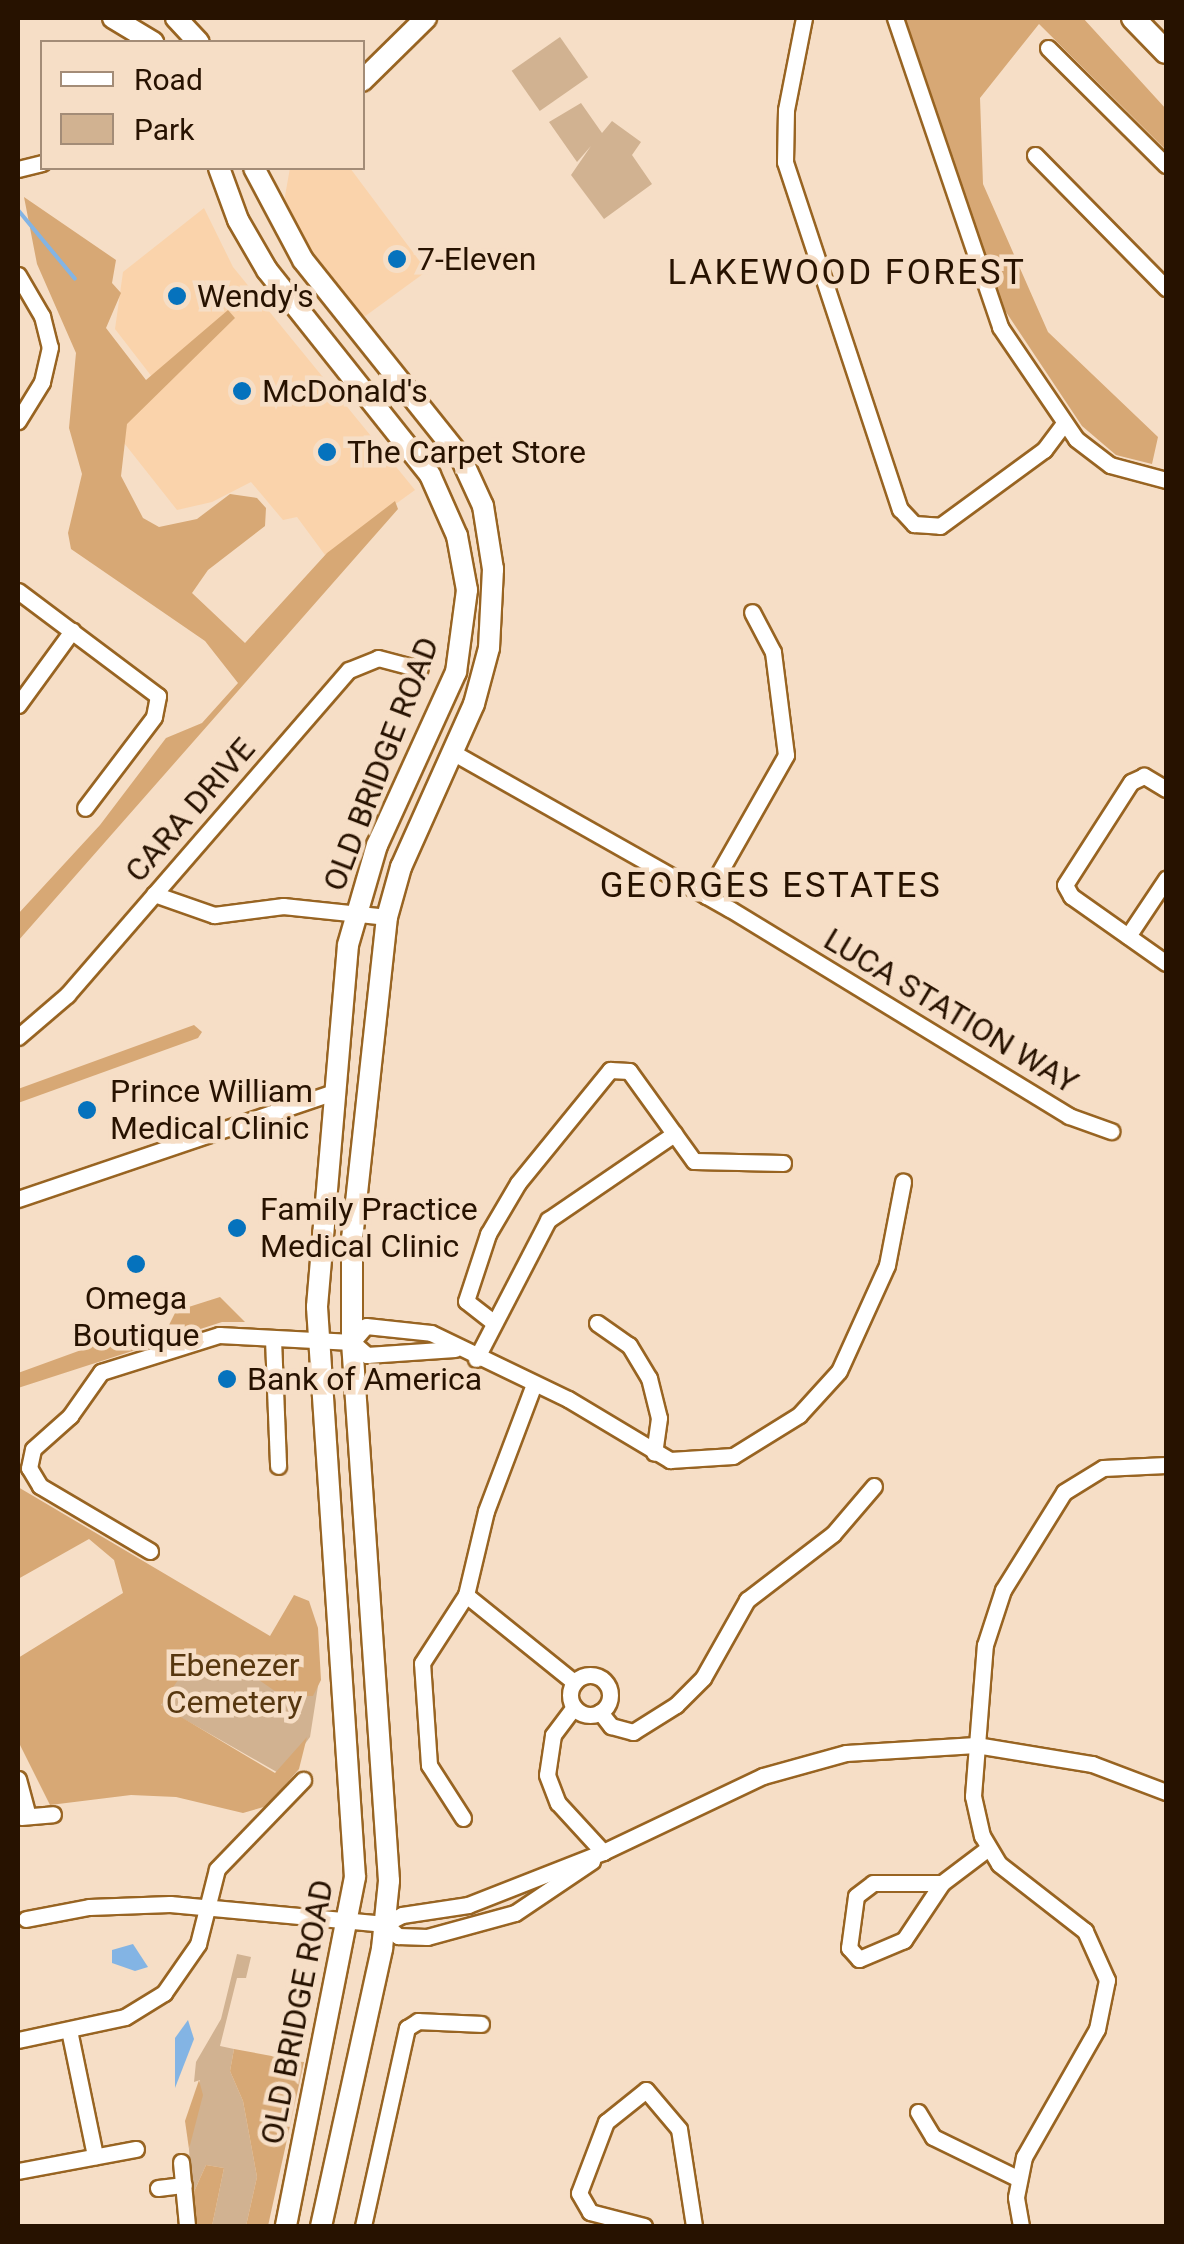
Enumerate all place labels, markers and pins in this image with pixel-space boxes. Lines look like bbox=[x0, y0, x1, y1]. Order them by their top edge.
place label: 7-Eleven bbox=[417, 240, 536, 278]
marker: 7-Eleven bbox=[386, 248, 408, 270]
place label: Wendy's bbox=[197, 277, 314, 315]
marker: Wendy's bbox=[166, 285, 188, 307]
place label: McDonald's bbox=[262, 372, 428, 410]
marker: McDonald's bbox=[231, 380, 253, 402]
place label: The Carpet Store bbox=[347, 433, 586, 471]
marker: The Carpet Store bbox=[316, 441, 338, 463]
place label: Prince William Medical Clinic bbox=[110, 1073, 313, 1148]
marker: Prince William Medical Clinic bbox=[74, 1097, 100, 1123]
place label: Family Practice Medical Clinic bbox=[260, 1191, 478, 1266]
marker: Family Practice Medical Clinic bbox=[224, 1215, 250, 1241]
marker: Omega Boutique bbox=[125, 1253, 147, 1275]
place label: Omega Boutique bbox=[73, 1280, 199, 1355]
place label: Bank of America bbox=[247, 1360, 482, 1398]
marker: Bank of America bbox=[216, 1368, 238, 1390]

